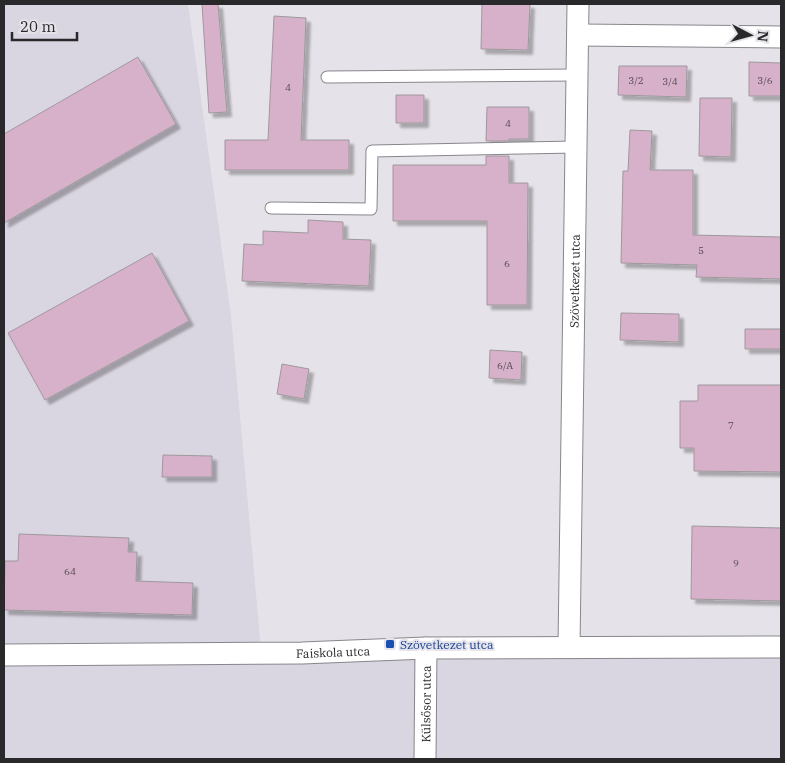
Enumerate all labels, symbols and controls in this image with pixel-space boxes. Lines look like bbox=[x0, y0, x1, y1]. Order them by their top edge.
scale bar bbox=[12, 10, 78, 42]
north arrow bbox=[725, 10, 775, 60]
text: 20 m bbox=[20, 17, 56, 36]
text: N bbox=[753, 30, 772, 43]
house number: 3/2 bbox=[628, 74, 644, 87]
house number: 3/6 bbox=[757, 74, 773, 87]
house number: 3/4 bbox=[662, 75, 678, 88]
house number: 4 bbox=[285, 81, 291, 94]
house number: 4 bbox=[505, 117, 511, 130]
street label: Szövetkezet utca bbox=[566, 234, 582, 328]
house number: 5 bbox=[698, 244, 704, 257]
house number: 6 bbox=[504, 257, 510, 270]
house number: 6/A bbox=[497, 359, 513, 372]
house number: 7 bbox=[728, 419, 734, 432]
house number: 9 bbox=[733, 557, 739, 570]
house number: 64 bbox=[64, 565, 76, 578]
place label: Szövetkezet utca bbox=[400, 637, 494, 652]
marker: Szövetkezet utca bbox=[384, 638, 396, 650]
street label: Faiskola utca bbox=[296, 643, 371, 661]
street label: Külsősor utca bbox=[418, 665, 433, 743]

